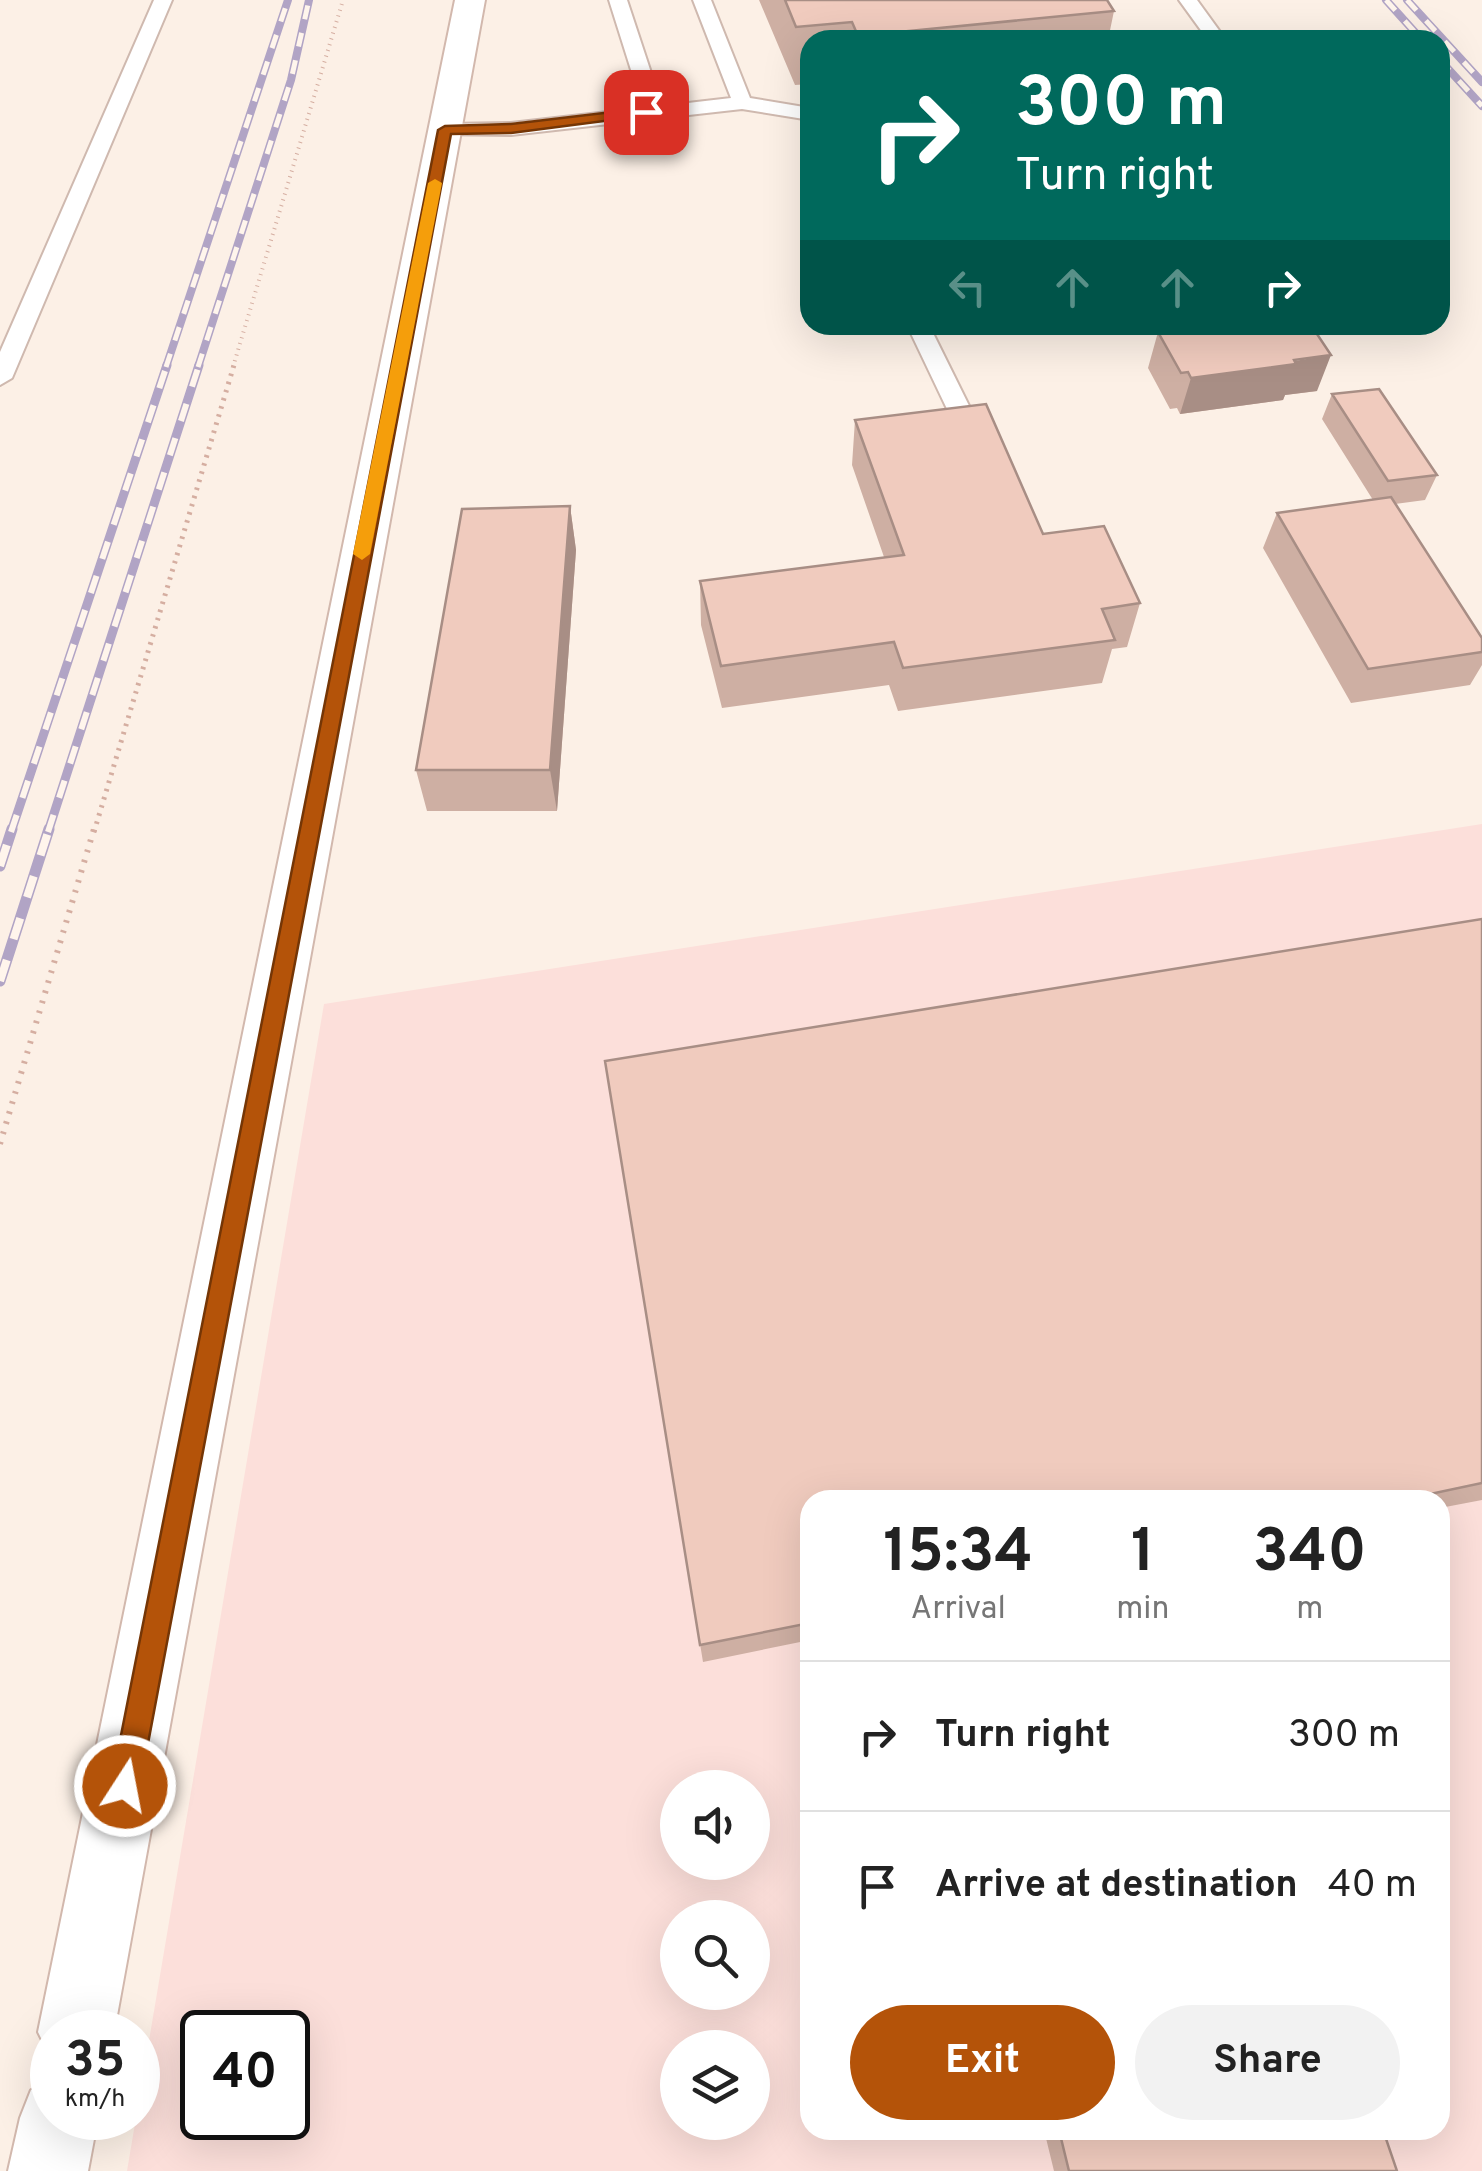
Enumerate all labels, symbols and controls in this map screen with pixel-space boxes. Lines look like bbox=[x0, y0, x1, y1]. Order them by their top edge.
text: 300 m bbox=[1015, 62, 1227, 151]
pin bbox=[604, 70, 689, 155]
icon: right bbox=[850, 70, 980, 200]
icon: arrive bbox=[619, 85, 674, 140]
text: Turn right bbox=[1015, 149, 1214, 206]
icon: left bbox=[940, 260, 995, 315]
icon: ahead bbox=[1045, 260, 1100, 315]
icon: ahead bbox=[1150, 260, 1205, 315]
icon: right bbox=[1255, 260, 1310, 315]
text: 15:34 bbox=[883, 1517, 1033, 1593]
text: 1 bbox=[1131, 1517, 1155, 1593]
text: 340 bbox=[1253, 1517, 1367, 1593]
text: Arrival bbox=[910, 1590, 1006, 1630]
text: min bbox=[1116, 1590, 1170, 1630]
text: m bbox=[1296, 1590, 1323, 1630]
icon: right bbox=[850, 1709, 905, 1764]
text: Turn right bbox=[935, 1712, 1110, 1761]
text: 300 m bbox=[1288, 1712, 1400, 1761]
position arrow bbox=[73, 1734, 177, 1838]
map controls bbox=[660, 1770, 770, 2140]
button: sound bbox=[660, 1770, 770, 1880]
icon: arrive bbox=[850, 1859, 905, 1914]
text: Arrive at destination bbox=[935, 1862, 1298, 1911]
text: 40 m bbox=[1328, 1862, 1417, 1911]
button: search bbox=[660, 1900, 770, 2010]
button: Exit bbox=[850, 2005, 1115, 2120]
button: Share bbox=[1135, 2005, 1400, 2120]
speed limit sign: 40 bbox=[180, 2010, 310, 2140]
button: layers bbox=[660, 2030, 770, 2140]
text: 35 bbox=[65, 2031, 125, 2094]
text: km/h bbox=[65, 2084, 125, 2116]

